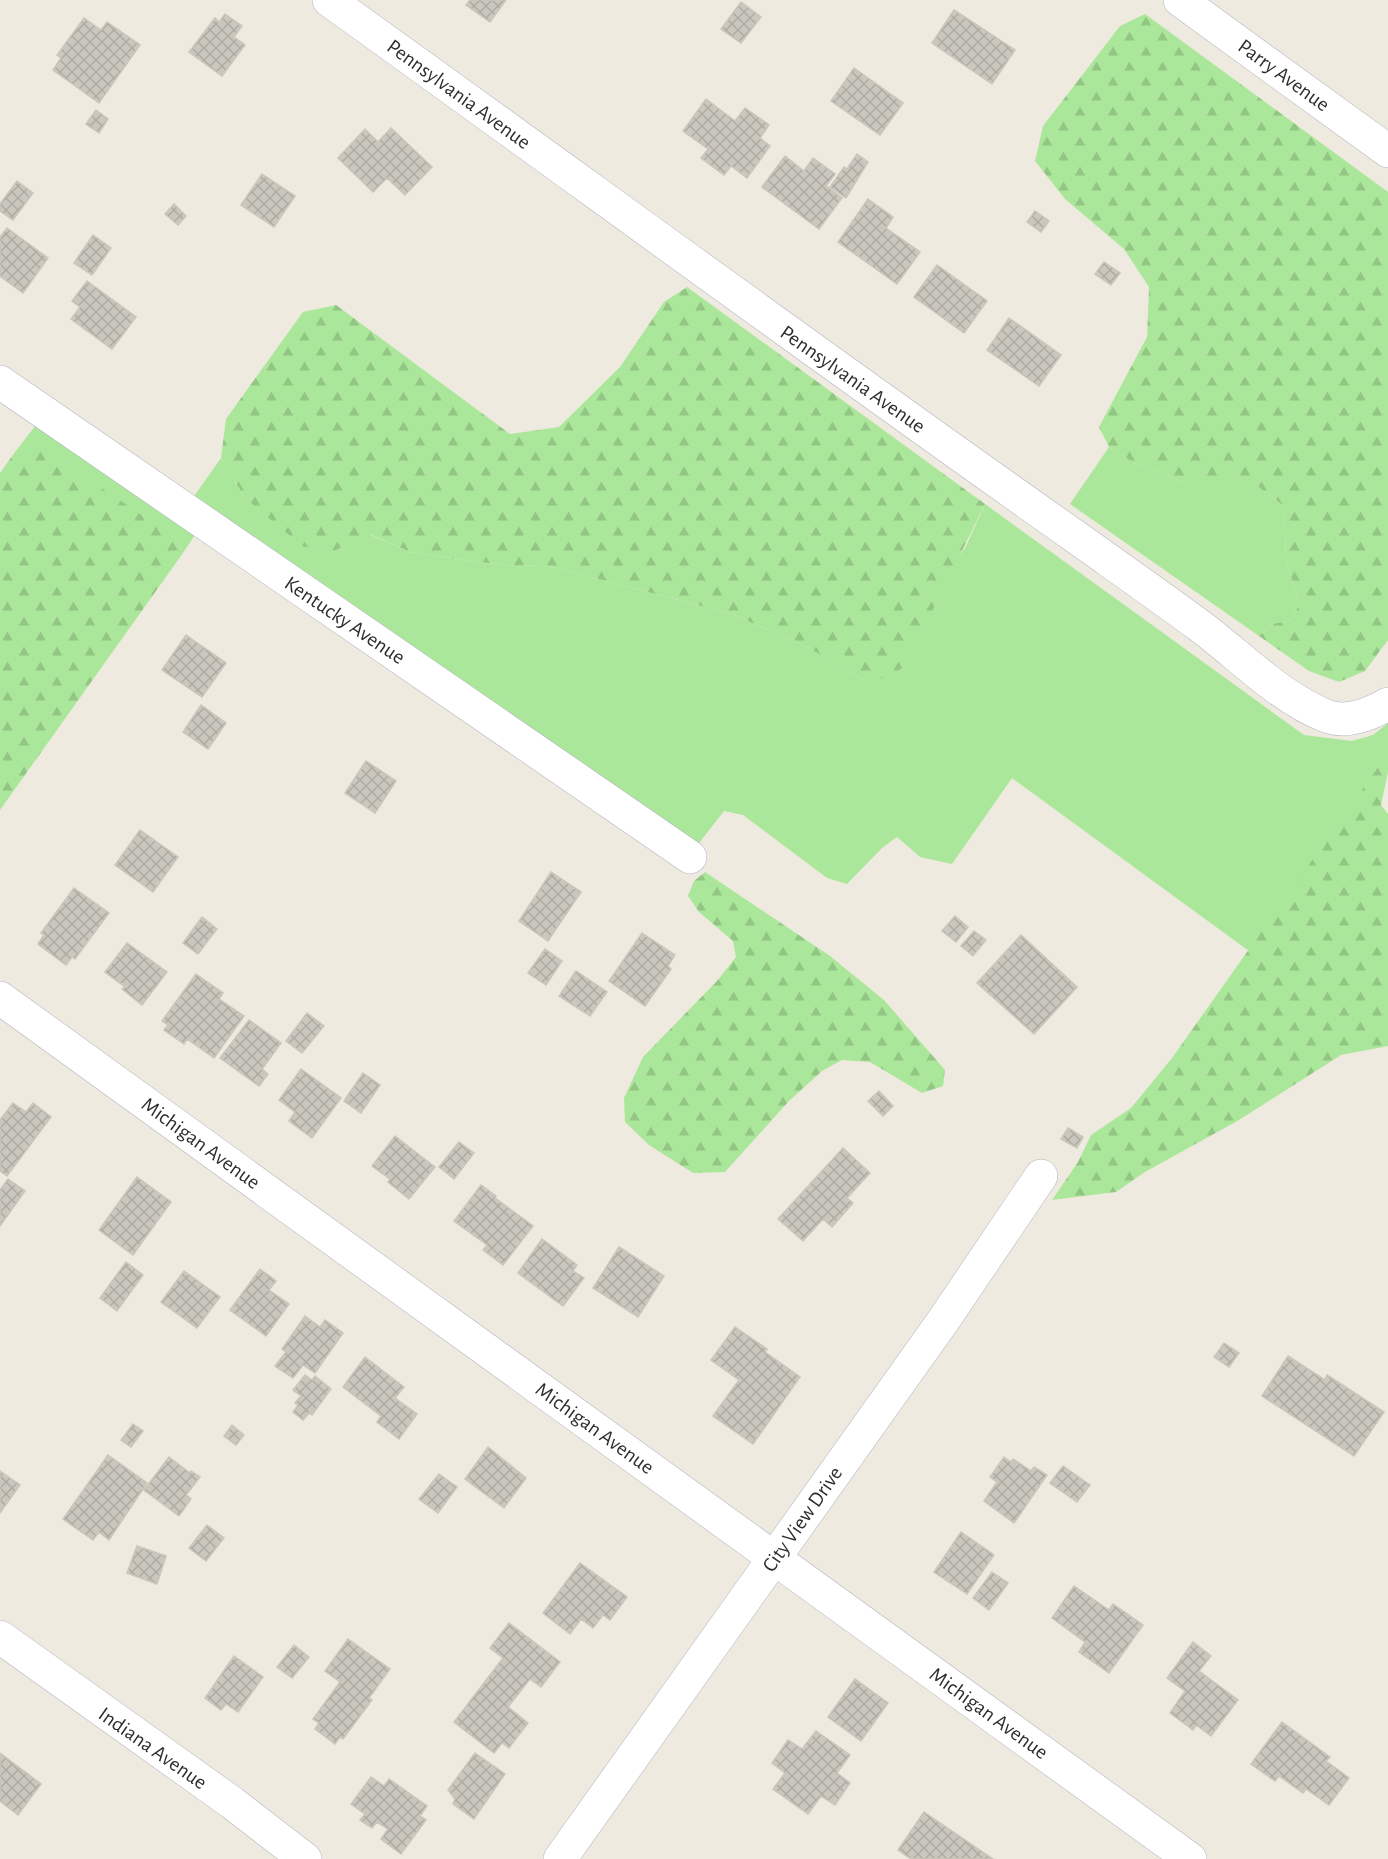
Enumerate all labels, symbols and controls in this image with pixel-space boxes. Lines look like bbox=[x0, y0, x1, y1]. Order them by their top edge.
street label: Parry Avenue bbox=[1234, 35, 1333, 115]
street label: Pennsylvania Avenue bbox=[383, 36, 534, 153]
street label: Pennsylvania Avenue bbox=[776, 322, 929, 437]
street label: Kentucky Avenue bbox=[281, 573, 409, 668]
street label: Michigan Avenue bbox=[138, 1094, 264, 1193]
street label: Michigan Avenue bbox=[532, 1379, 658, 1478]
street label: City View Drive bbox=[759, 1463, 846, 1576]
street label: Michigan Avenue bbox=[926, 1664, 1052, 1763]
street label: Indiana Avenue bbox=[95, 1703, 211, 1793]

